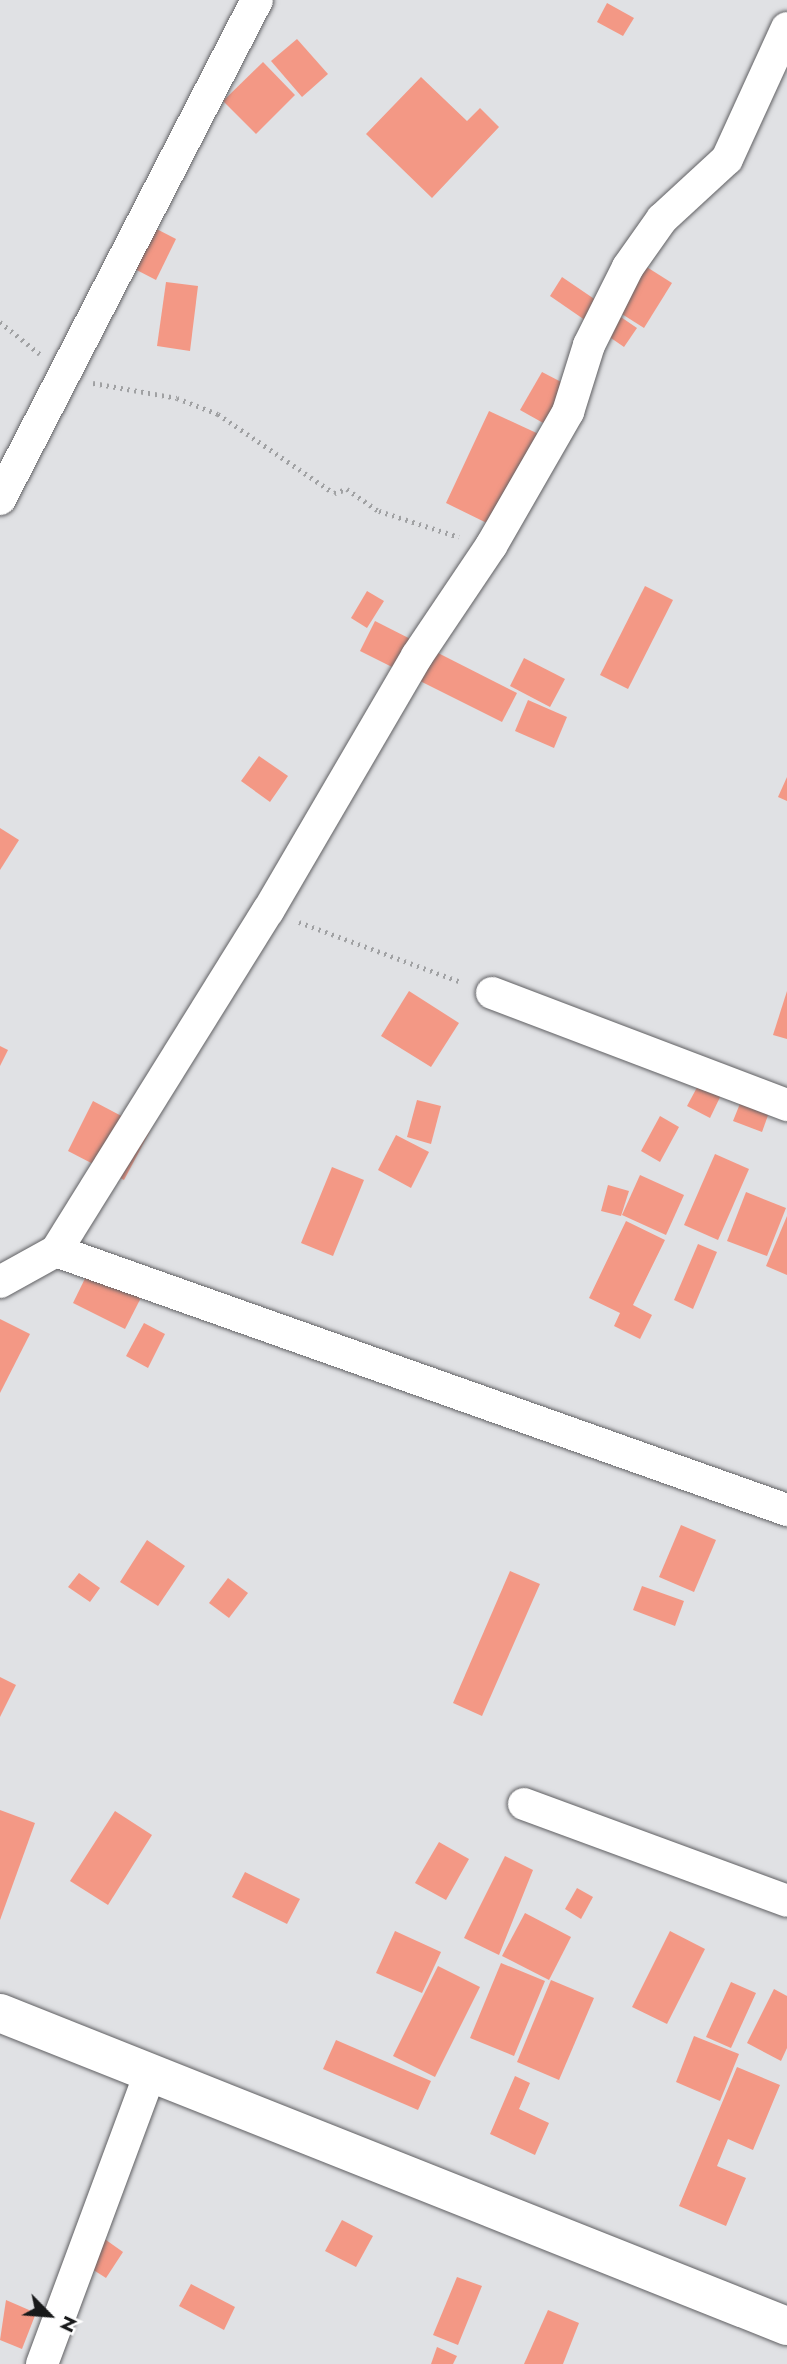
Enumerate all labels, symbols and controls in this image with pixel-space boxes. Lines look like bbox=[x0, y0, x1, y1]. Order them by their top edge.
north arrow bbox=[14, 2280, 84, 2350]
text: N bbox=[53, 2312, 84, 2337]

